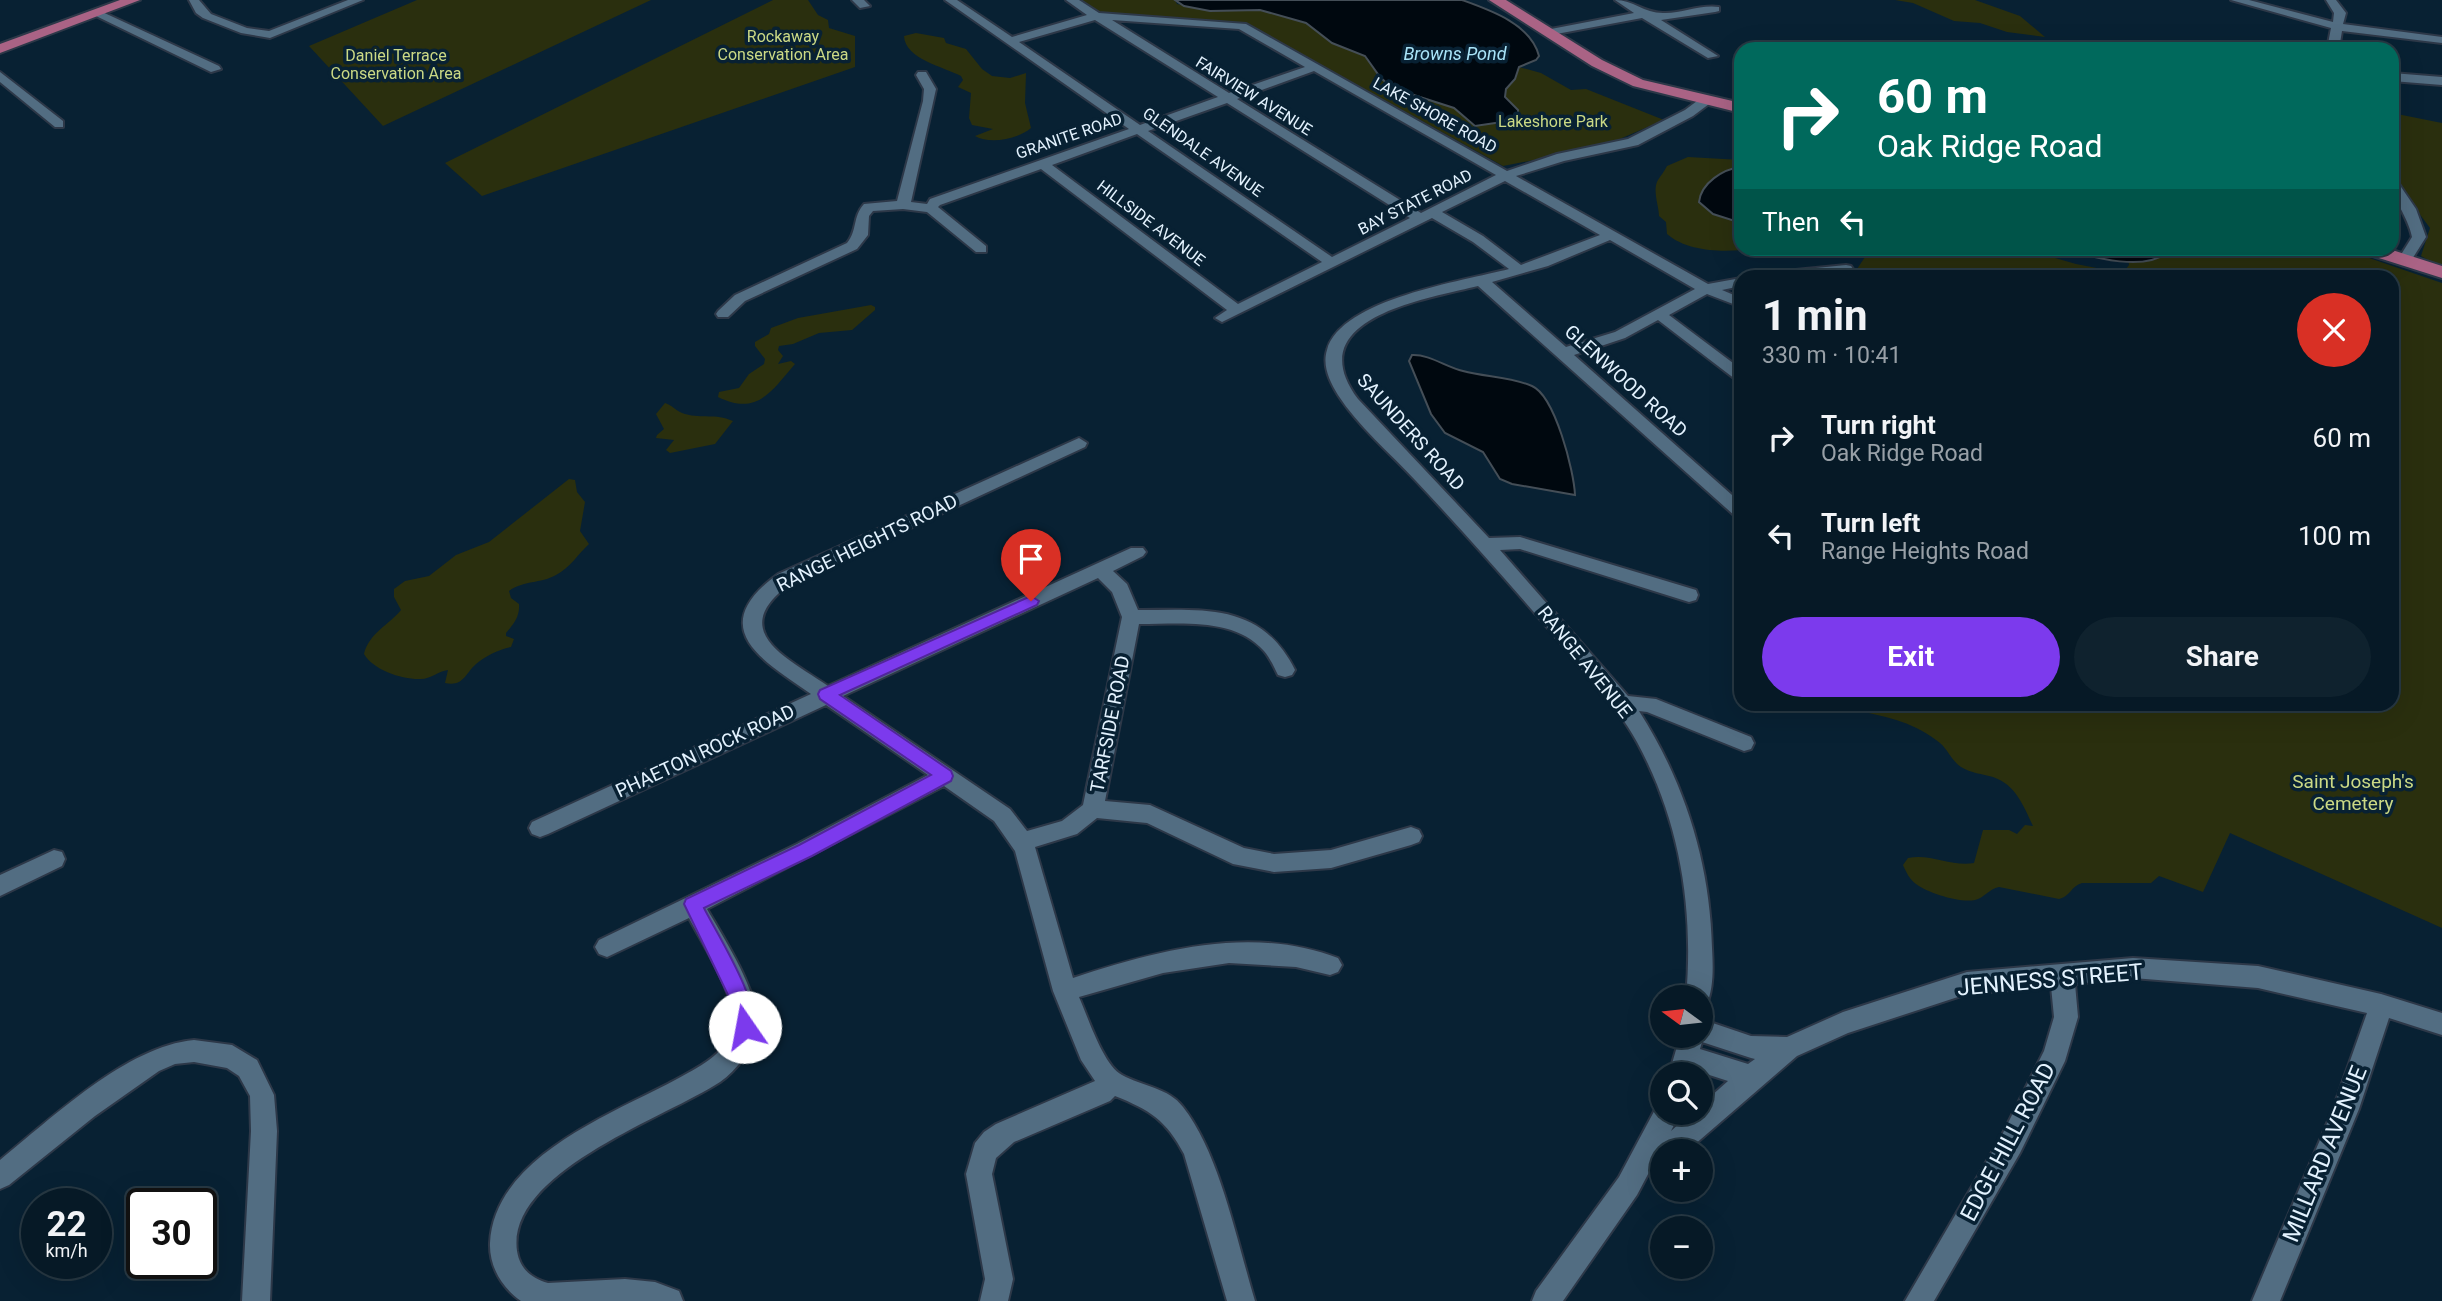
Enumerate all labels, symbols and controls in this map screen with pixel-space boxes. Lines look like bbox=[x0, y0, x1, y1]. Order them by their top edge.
park label: Rockaway Conservation Area bbox=[718, 27, 848, 64]
water label: Browns Pond bbox=[1403, 43, 1508, 64]
park label: Daniel Terrace Conservation Area bbox=[331, 46, 461, 83]
street label: FAIRVIEW AVENUE bbox=[1192, 53, 1316, 139]
text: 60 m bbox=[1877, 68, 1988, 125]
icon: right bbox=[1762, 70, 1853, 161]
street label: LAKE SHORE ROAD bbox=[1370, 73, 1500, 157]
street label: GLENDALE AVENUE bbox=[1139, 103, 1267, 201]
street label: GRANITE ROAD bbox=[1013, 109, 1125, 163]
park label: Lakeshore Park bbox=[1498, 112, 1609, 131]
text: Oak Ridge Road bbox=[1877, 127, 2102, 165]
street label: BAY STATE ROAD bbox=[1355, 165, 1475, 239]
street label: HILLSIDE AVENUE bbox=[1093, 176, 1209, 270]
icon: left bbox=[1834, 203, 1872, 241]
text: Then bbox=[1762, 207, 1820, 237]
text: 1 min bbox=[1762, 291, 1868, 340]
button: close bbox=[2297, 293, 2371, 367]
street label: GLENWOOD ROAD bbox=[1560, 320, 1692, 442]
text: 330 m · 10:41 bbox=[1762, 342, 1901, 369]
street label: SAUNDERS ROAD bbox=[1352, 369, 1470, 495]
text: Turn right bbox=[1821, 410, 1936, 440]
icon: right bbox=[1762, 419, 1800, 457]
text: 60 m bbox=[2313, 423, 2371, 453]
text: Oak Ridge Road bbox=[1821, 440, 1983, 467]
street label: RANGE HEIGHTS ROAD bbox=[773, 489, 961, 597]
text: Turn left bbox=[1821, 508, 1920, 538]
icon: left bbox=[1762, 517, 1800, 555]
text: 100 m bbox=[2298, 521, 2371, 551]
pin bbox=[1001, 529, 1061, 601]
text: Range Heights Road bbox=[1821, 538, 2029, 565]
icon: arrive bbox=[1012, 540, 1050, 578]
street label: RANGE AVENUE bbox=[1533, 601, 1637, 723]
button: Exit bbox=[1762, 617, 2060, 697]
button: Share bbox=[2074, 617, 2371, 697]
street label: TARFSIDE ROAD bbox=[1085, 654, 1135, 794]
street label: PHAETON ROCK ROAD bbox=[612, 699, 798, 803]
park label: Saint Joseph's Cemetery bbox=[2292, 770, 2414, 815]
street label: JENNESS STREET bbox=[1956, 958, 2144, 1002]
north arrow bbox=[1650, 985, 1713, 1048]
map controls bbox=[1650, 985, 1713, 1279]
position arrow bbox=[708, 990, 782, 1064]
street label: EDGE HILL ROAD bbox=[1955, 1058, 2061, 1226]
button: search bbox=[1650, 1062, 1713, 1125]
street label: MILLARD AVENUE bbox=[2277, 1062, 2373, 1246]
button: + bbox=[1650, 1139, 1713, 1202]
speed limit sign: 30 bbox=[126, 1188, 217, 1279]
text: 22 bbox=[46, 1204, 87, 1245]
button: − bbox=[1650, 1216, 1713, 1279]
text: km/h bbox=[45, 1240, 88, 1261]

